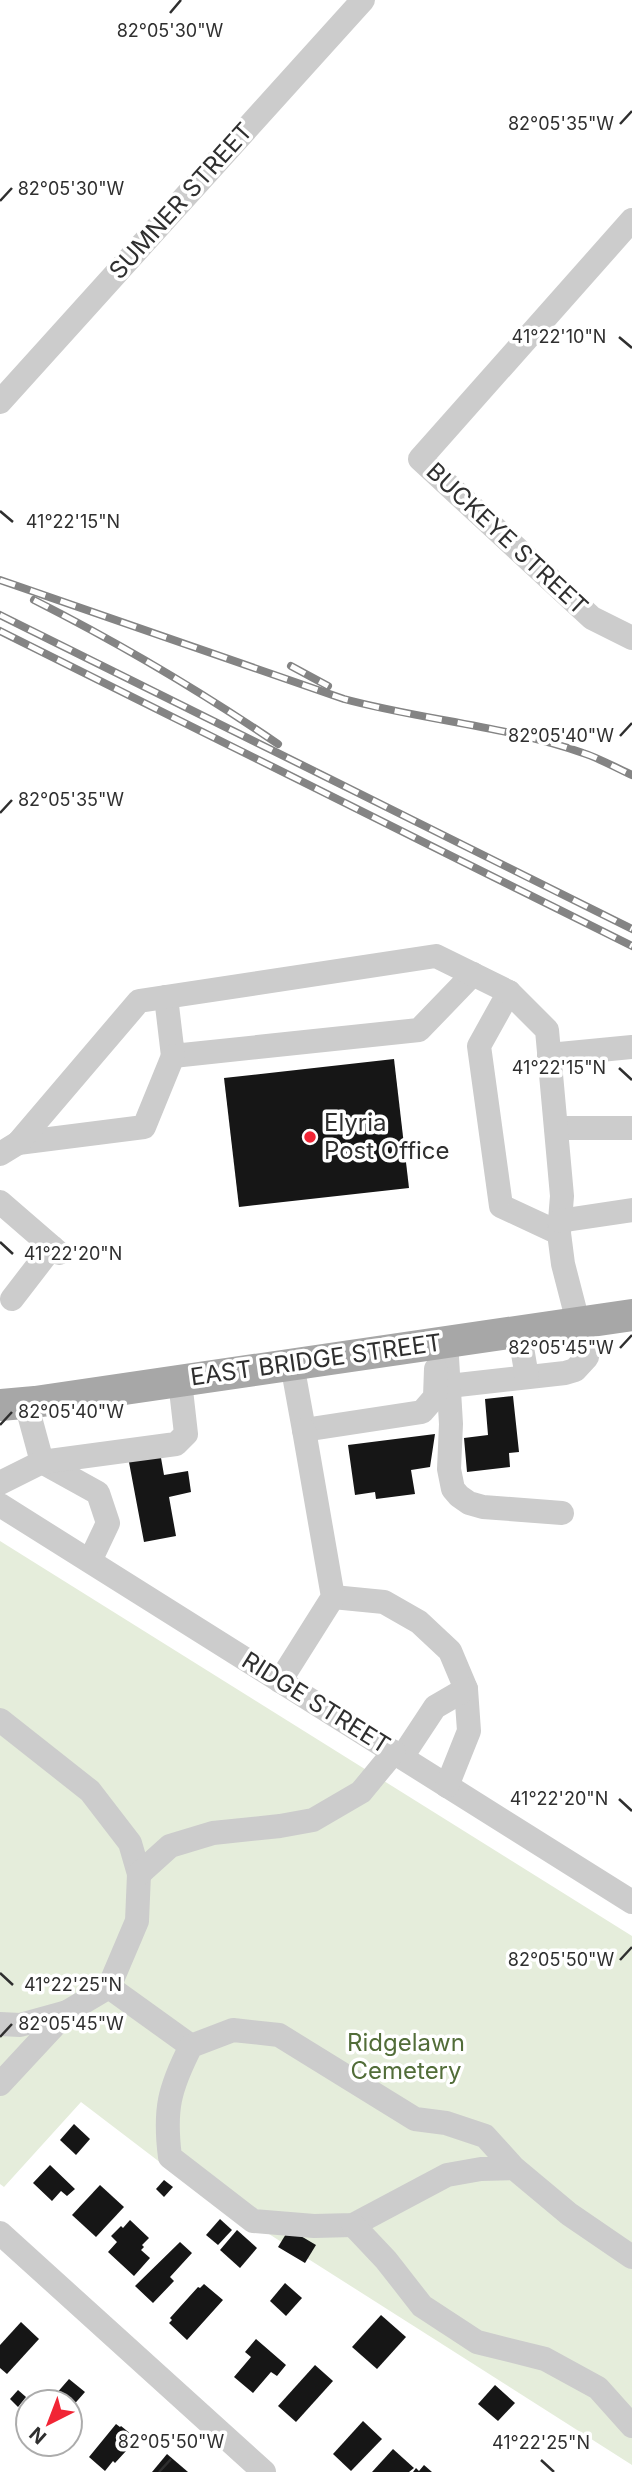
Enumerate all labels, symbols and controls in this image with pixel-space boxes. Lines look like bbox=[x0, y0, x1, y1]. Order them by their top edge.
text: 82°05'30"W bbox=[117, 20, 224, 41]
text: 82°05'35"W bbox=[508, 113, 614, 134]
street label: SUMNER STREET bbox=[103, 117, 258, 285]
text: 82°05'30"W bbox=[18, 178, 125, 199]
text: 41°22'10"N bbox=[512, 326, 606, 347]
street label: BUCKEYE STREET bbox=[421, 456, 594, 621]
text: 41°22'15"N bbox=[26, 511, 120, 532]
text: 82°05'40"W bbox=[508, 725, 614, 746]
text: 82°05'35"W bbox=[18, 789, 124, 810]
text: 41°22'15"N bbox=[512, 1057, 606, 1078]
place label: Elyria Post Office bbox=[324, 1108, 450, 1165]
marker: Elyria Post Office bbox=[302, 1129, 318, 1145]
text: 41°22'20"N bbox=[24, 1243, 122, 1264]
street label: EAST BRIDGE STREET bbox=[188, 1328, 443, 1391]
text: 82°05'45"W bbox=[508, 1337, 614, 1358]
text: 82°05'40"W bbox=[18, 1401, 124, 1422]
street label: RIDGE STREET bbox=[237, 1646, 396, 1760]
text: 41°22'20"N bbox=[510, 1788, 608, 1809]
text: 82°05'50"W bbox=[508, 1949, 614, 1970]
text: 41°22'25"N bbox=[24, 1974, 122, 1995]
text: 82°05'45"W bbox=[18, 2013, 124, 2034]
park label: Ridgelawn Cemetery bbox=[347, 2028, 465, 2085]
north arrow bbox=[14, 2388, 84, 2458]
text: N bbox=[25, 2422, 51, 2449]
text: 82°05'50"W bbox=[118, 2431, 224, 2452]
text: 41°22'25"N bbox=[492, 2432, 590, 2453]

